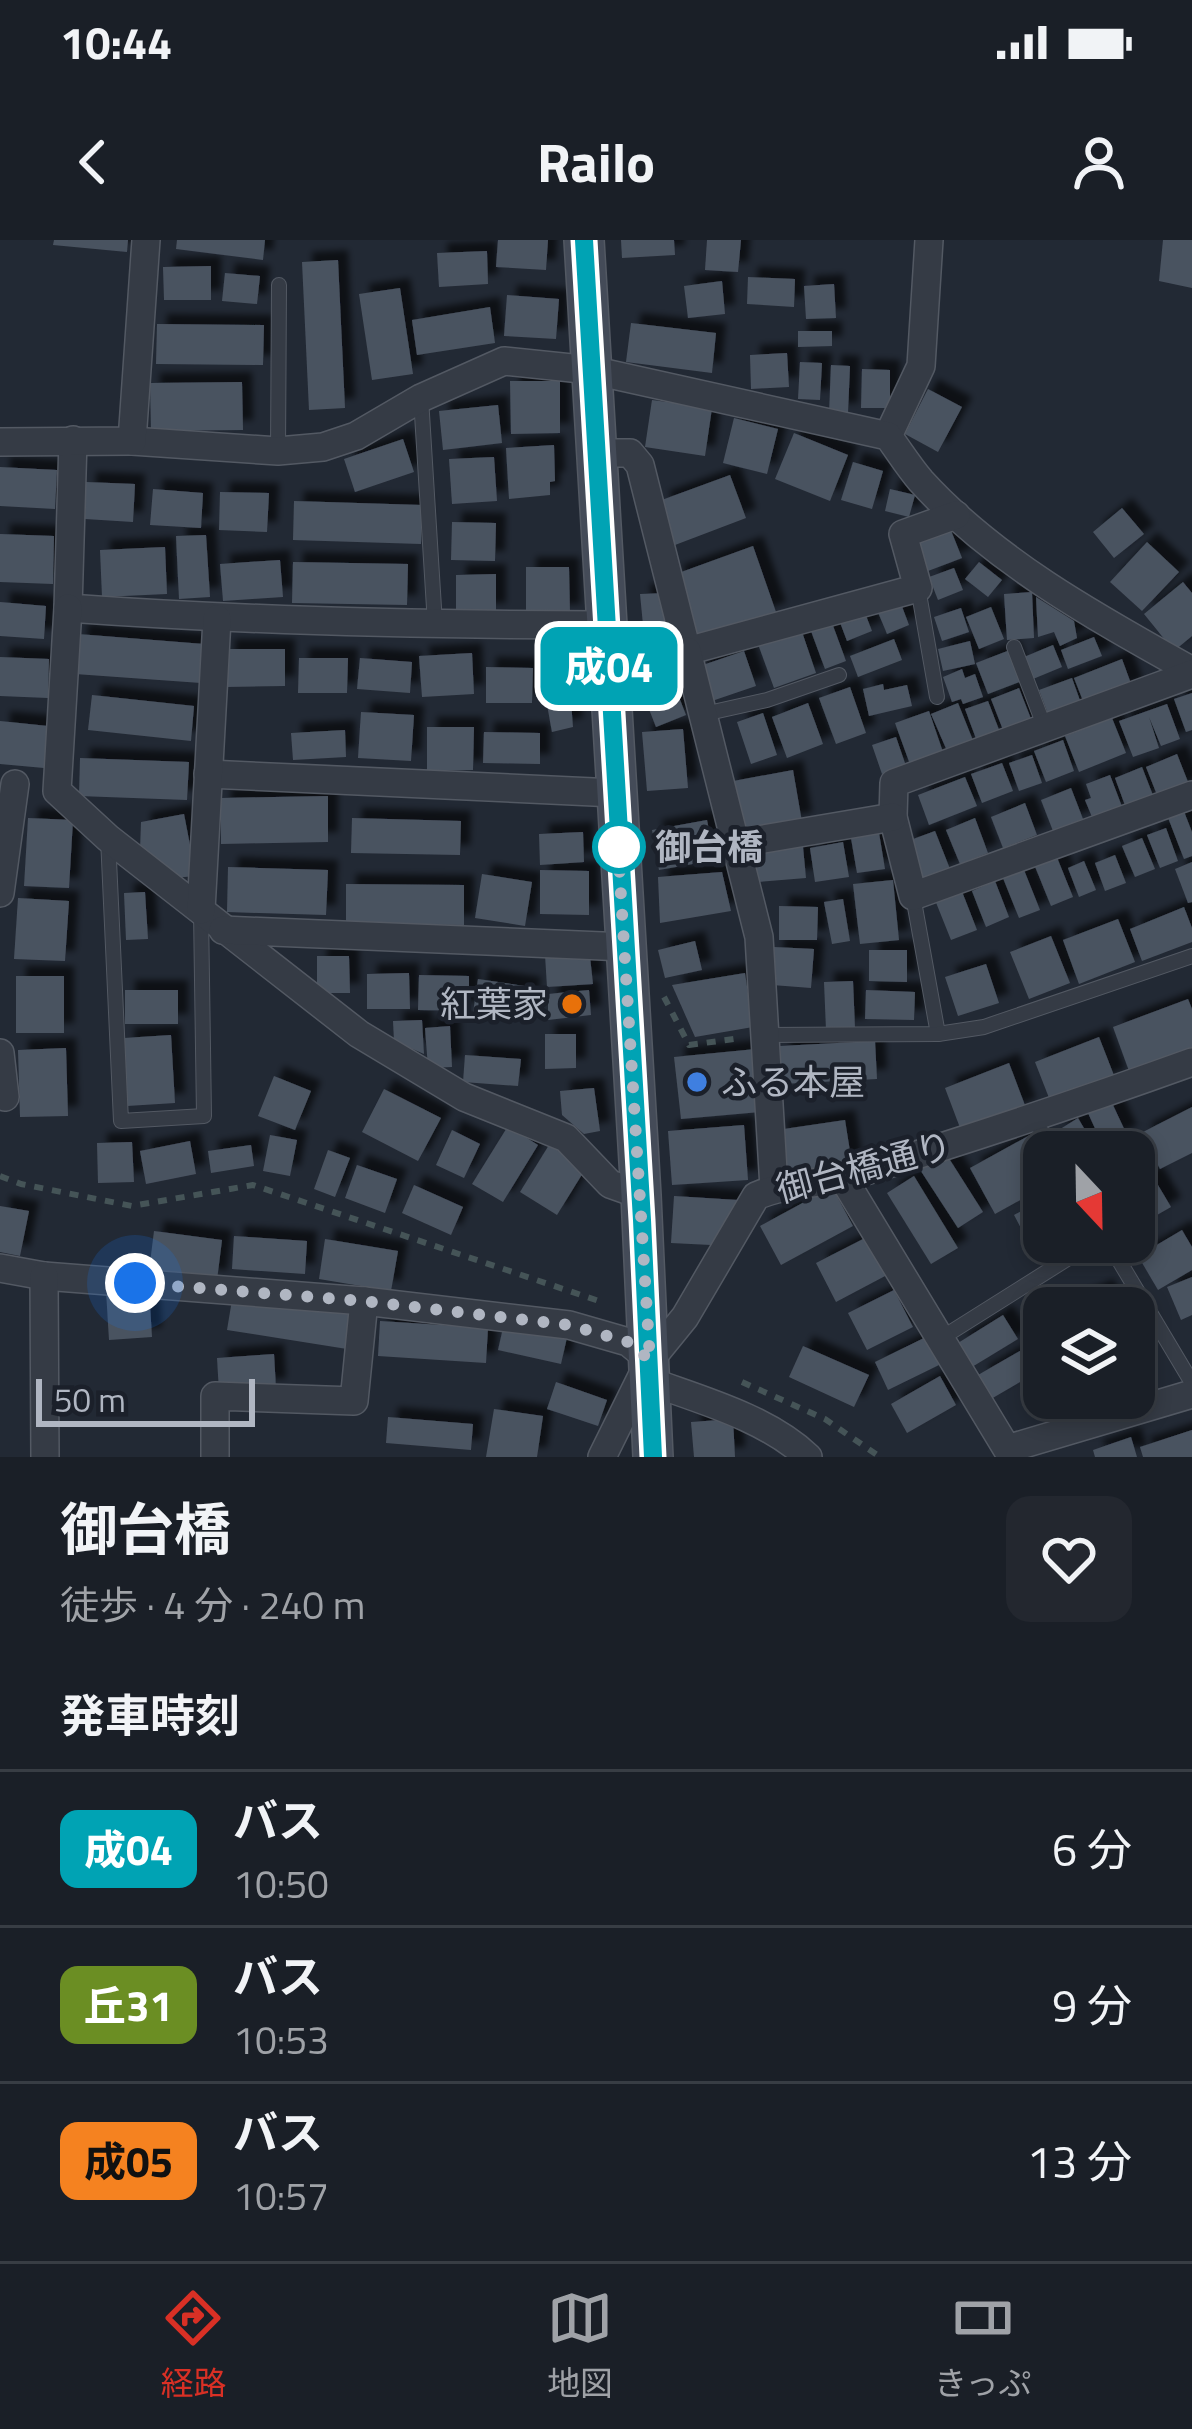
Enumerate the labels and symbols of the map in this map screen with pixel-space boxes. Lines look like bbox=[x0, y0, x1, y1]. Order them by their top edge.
line badge: 成04 bbox=[540, 627, 678, 705]
place label: 御台橋 bbox=[655, 819, 763, 874]
marker: 御台橋 bbox=[594, 822, 644, 872]
place label: 紅葉家 bbox=[440, 976, 548, 1031]
marker: 紅葉家 bbox=[559, 991, 585, 1017]
place label: ふる本屋 bbox=[721, 1054, 865, 1109]
marker: ふる本屋 bbox=[684, 1069, 710, 1095]
street label: 御台橋通り bbox=[770, 1117, 958, 1216]
north arrow bbox=[1023, 1131, 1155, 1263]
your location bbox=[105, 1253, 165, 1313]
scale bar bbox=[36, 1373, 255, 1426]

